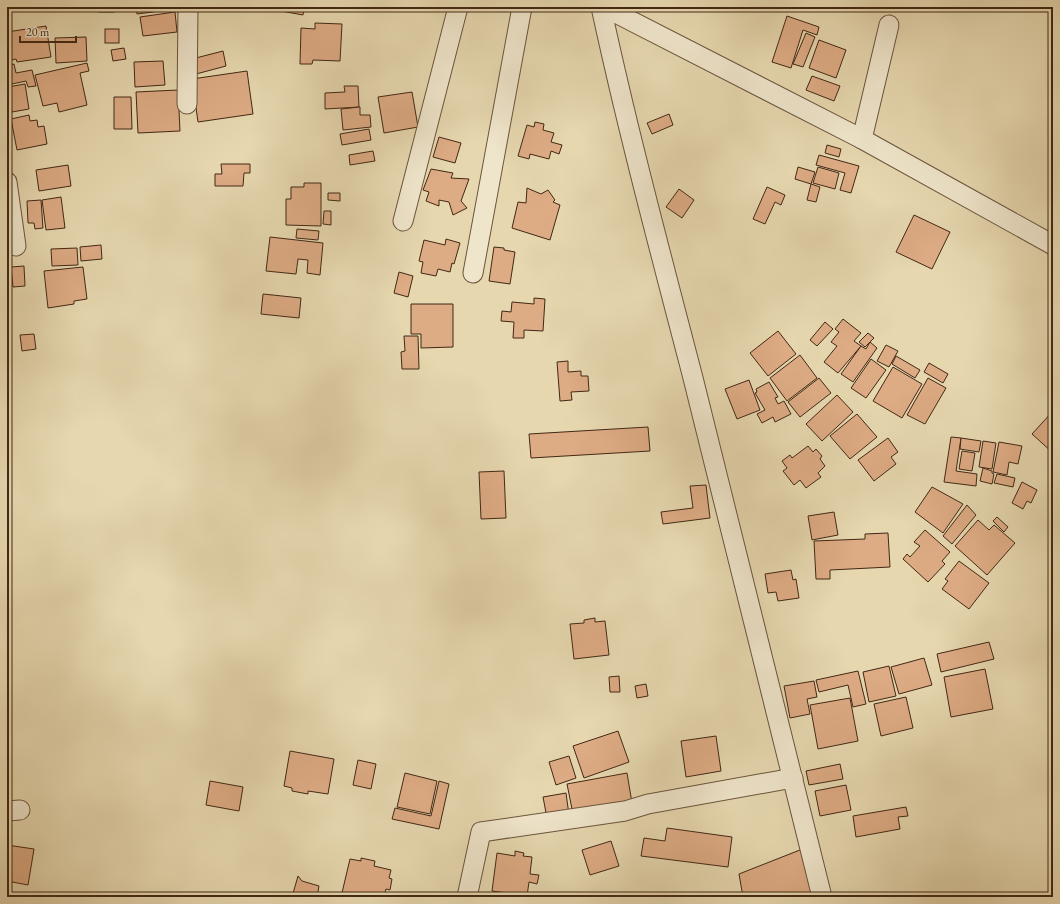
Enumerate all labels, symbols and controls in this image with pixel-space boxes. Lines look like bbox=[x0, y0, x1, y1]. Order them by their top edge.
scale bar bbox=[20, 18, 76, 44]
text: 20 m bbox=[26, 24, 50, 40]

